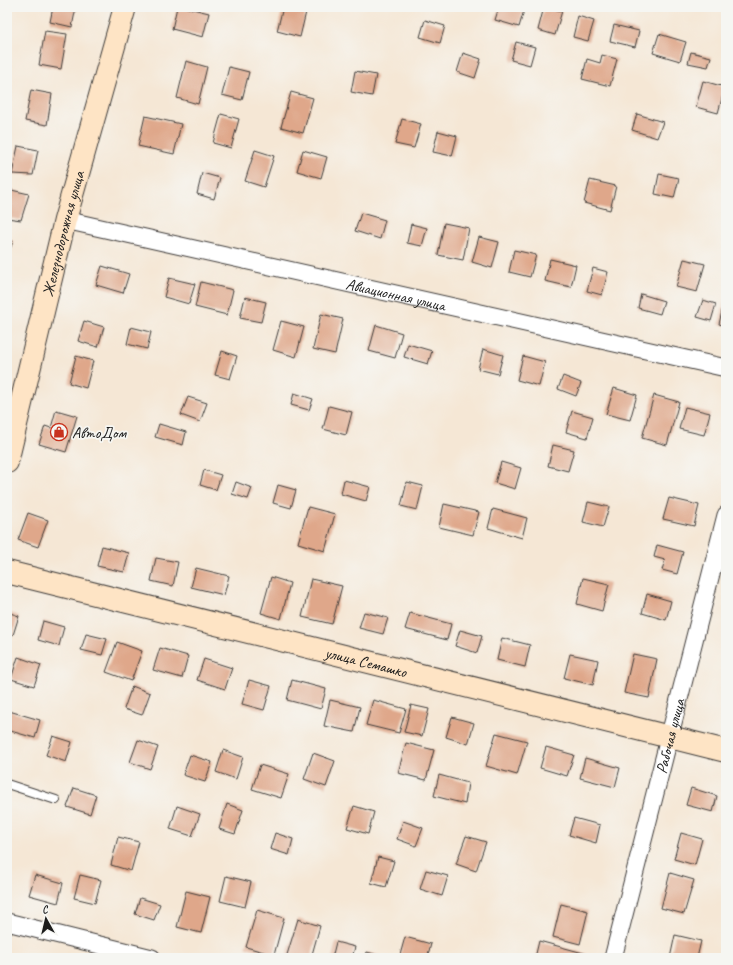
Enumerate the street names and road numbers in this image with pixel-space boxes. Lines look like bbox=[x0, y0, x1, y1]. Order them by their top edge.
street label: Железнодорожная улица bbox=[38, 168, 90, 299]
street label: Авиационная улица bbox=[344, 274, 449, 316]
street label: улица Семашко bbox=[322, 642, 410, 682]
street label: Рабочая улица bbox=[651, 696, 690, 776]

